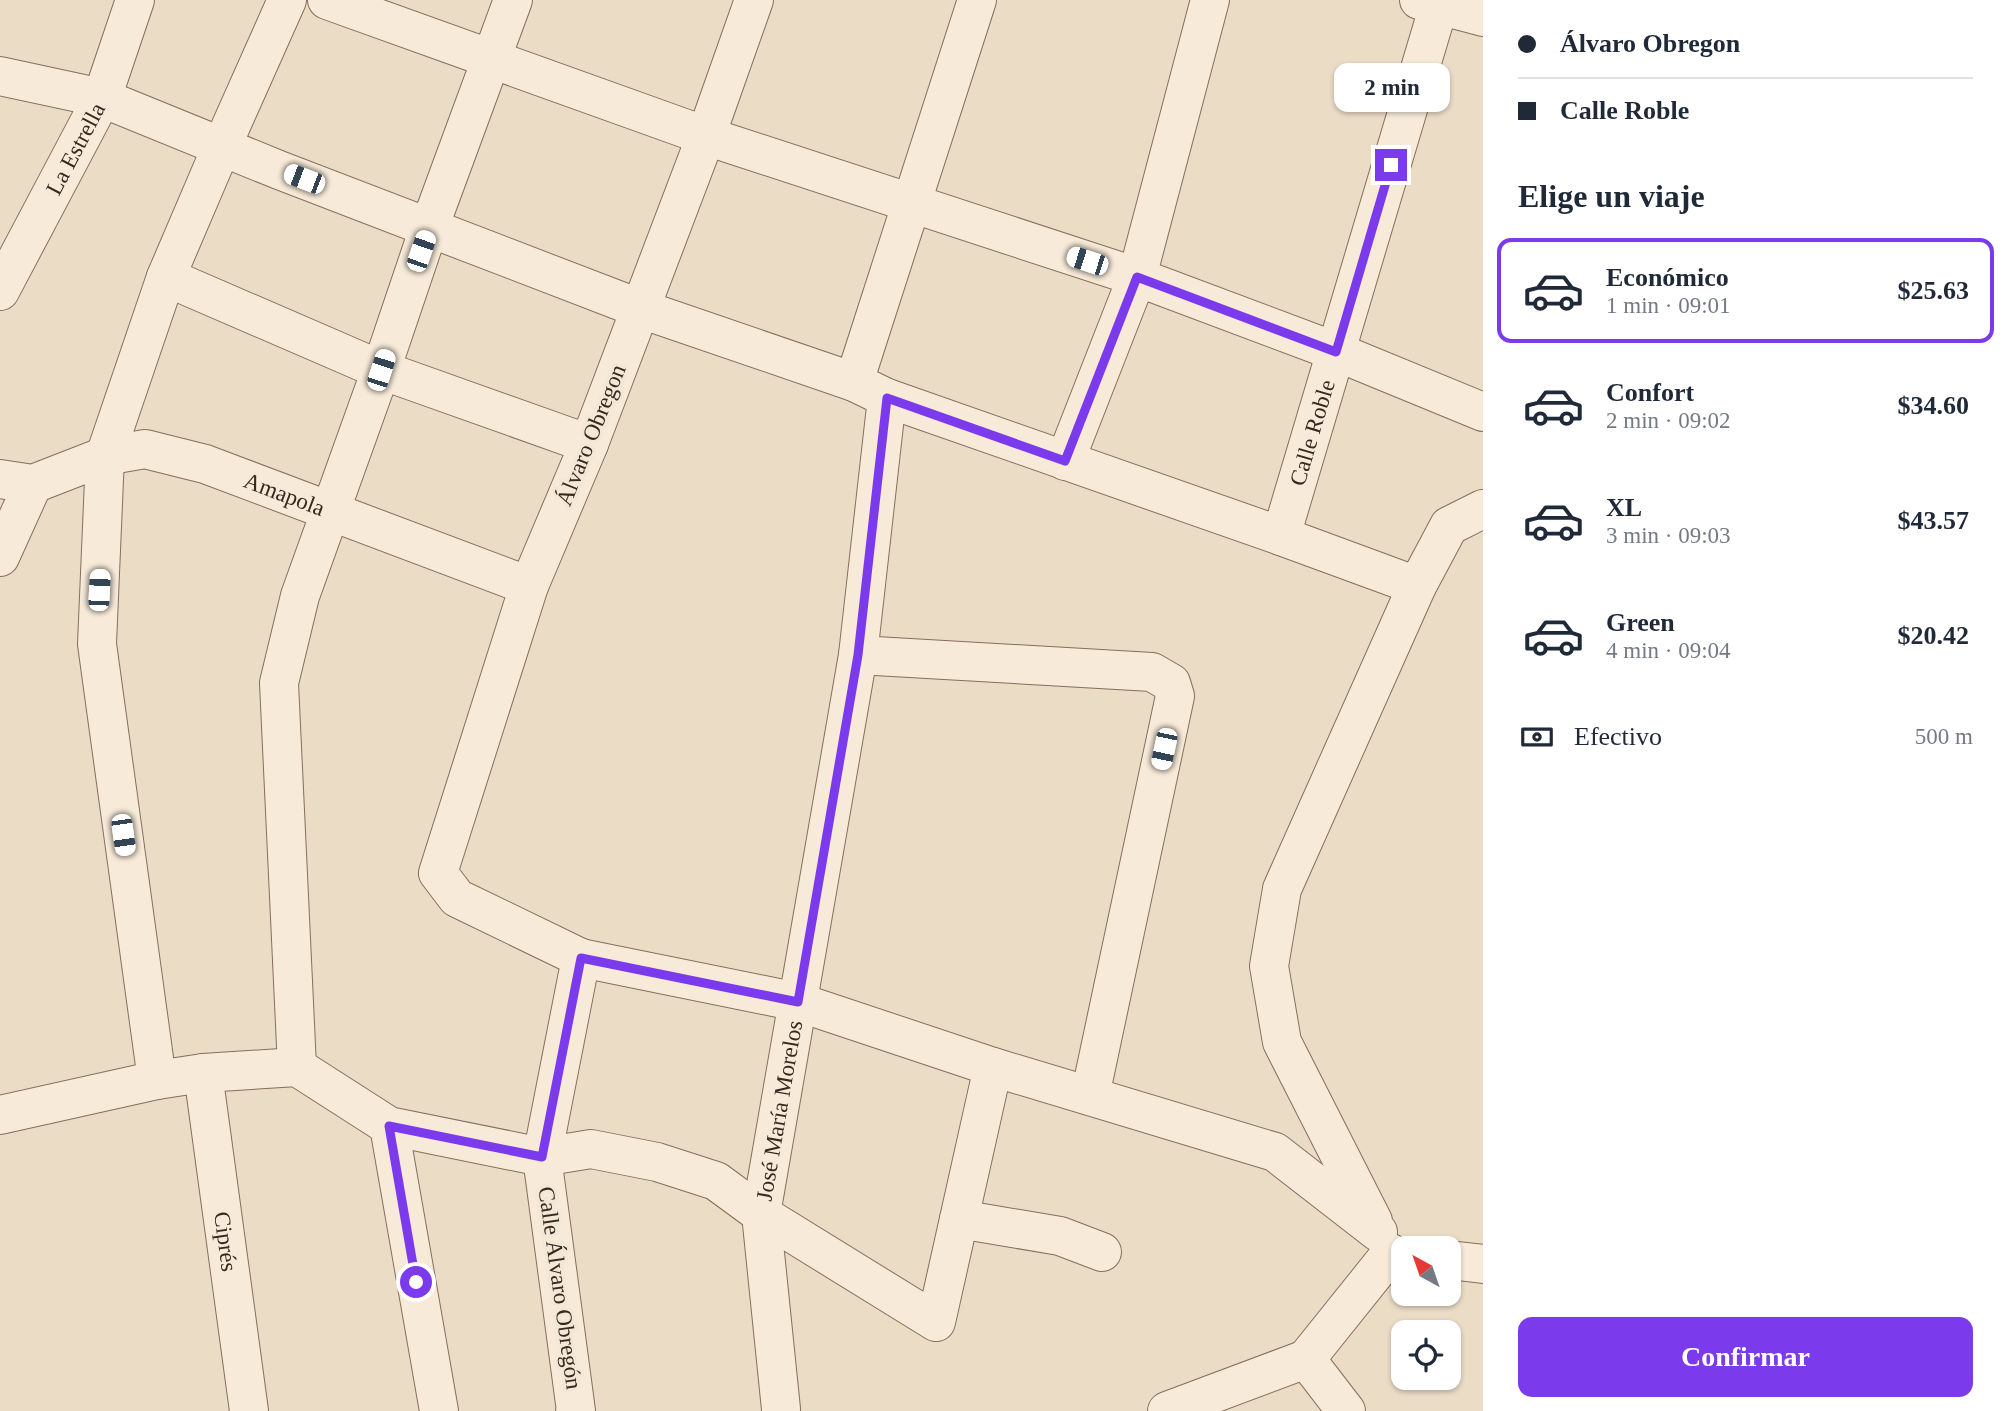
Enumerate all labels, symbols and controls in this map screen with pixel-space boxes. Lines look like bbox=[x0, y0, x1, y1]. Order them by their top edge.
text: Álvaro Obregon bbox=[1560, 29, 1740, 58]
callout: 2 min bbox=[1333, 64, 1449, 113]
text: 2 min bbox=[1364, 75, 1420, 100]
text: Calle Roble bbox=[1560, 96, 1689, 125]
street label: La Estrella bbox=[41, 98, 110, 199]
route end bbox=[1375, 149, 1407, 181]
car bbox=[281, 162, 328, 196]
text: Elige un viaje bbox=[1518, 178, 1705, 214]
car bbox=[405, 228, 438, 274]
car bbox=[1064, 245, 1111, 277]
icon: car bbox=[1522, 259, 1585, 322]
text: Económico bbox=[1606, 263, 1729, 292]
text: $25.63 bbox=[1898, 276, 1969, 305]
text: 1 min · 09:01 bbox=[1606, 293, 1731, 318]
car bbox=[365, 347, 398, 393]
street label: Álvaro Obregon bbox=[551, 360, 631, 509]
icon: car bbox=[1522, 374, 1585, 437]
street label: Calle Roble bbox=[1284, 377, 1339, 488]
text: Confort bbox=[1606, 378, 1694, 407]
text: $34.60 bbox=[1898, 391, 1969, 420]
text: 2 min · 09:02 bbox=[1606, 408, 1731, 433]
street label: Amapola bbox=[241, 467, 328, 520]
icon: car bbox=[1522, 489, 1585, 552]
text: XL bbox=[1606, 493, 1642, 522]
text: $43.57 bbox=[1898, 506, 1969, 535]
text: 3 min · 09:03 bbox=[1606, 523, 1731, 548]
car bbox=[88, 568, 111, 612]
icon: car bbox=[1522, 604, 1585, 667]
text: Green bbox=[1606, 608, 1675, 637]
text: $20.42 bbox=[1898, 621, 1969, 650]
text: 4 min · 09:04 bbox=[1606, 638, 1731, 663]
icon: cash bbox=[1518, 718, 1556, 756]
text: Efectivo bbox=[1574, 722, 1662, 751]
text: 500 m bbox=[1915, 724, 1973, 749]
car bbox=[1150, 726, 1179, 772]
car bbox=[110, 813, 137, 857]
street label: José María Morelos bbox=[751, 1018, 807, 1203]
street label: Calle Álvaro Obregón bbox=[533, 1185, 587, 1391]
street label: Ciprés bbox=[209, 1210, 242, 1273]
north arrow bbox=[1391, 1236, 1461, 1306]
map controls bbox=[1391, 1236, 1461, 1390]
route start bbox=[400, 1266, 432, 1298]
button: Confirmar bbox=[1518, 1317, 1973, 1397]
button: locate bbox=[1391, 1320, 1461, 1390]

